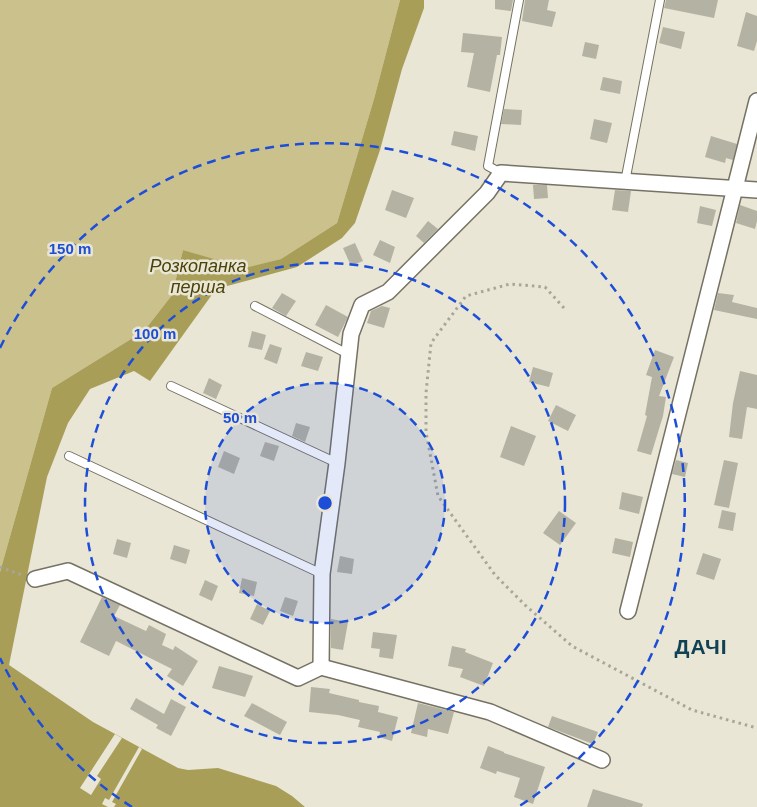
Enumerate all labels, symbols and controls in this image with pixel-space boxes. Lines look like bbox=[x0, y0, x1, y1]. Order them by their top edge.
text: 150 m bbox=[49, 240, 91, 257]
water label: Розкопанка перша bbox=[150, 256, 246, 297]
text: 100 m bbox=[134, 325, 176, 342]
text: 50 m bbox=[223, 409, 257, 426]
centre of rings bbox=[316, 494, 334, 512]
district label: ДАЧІ bbox=[674, 635, 728, 658]

